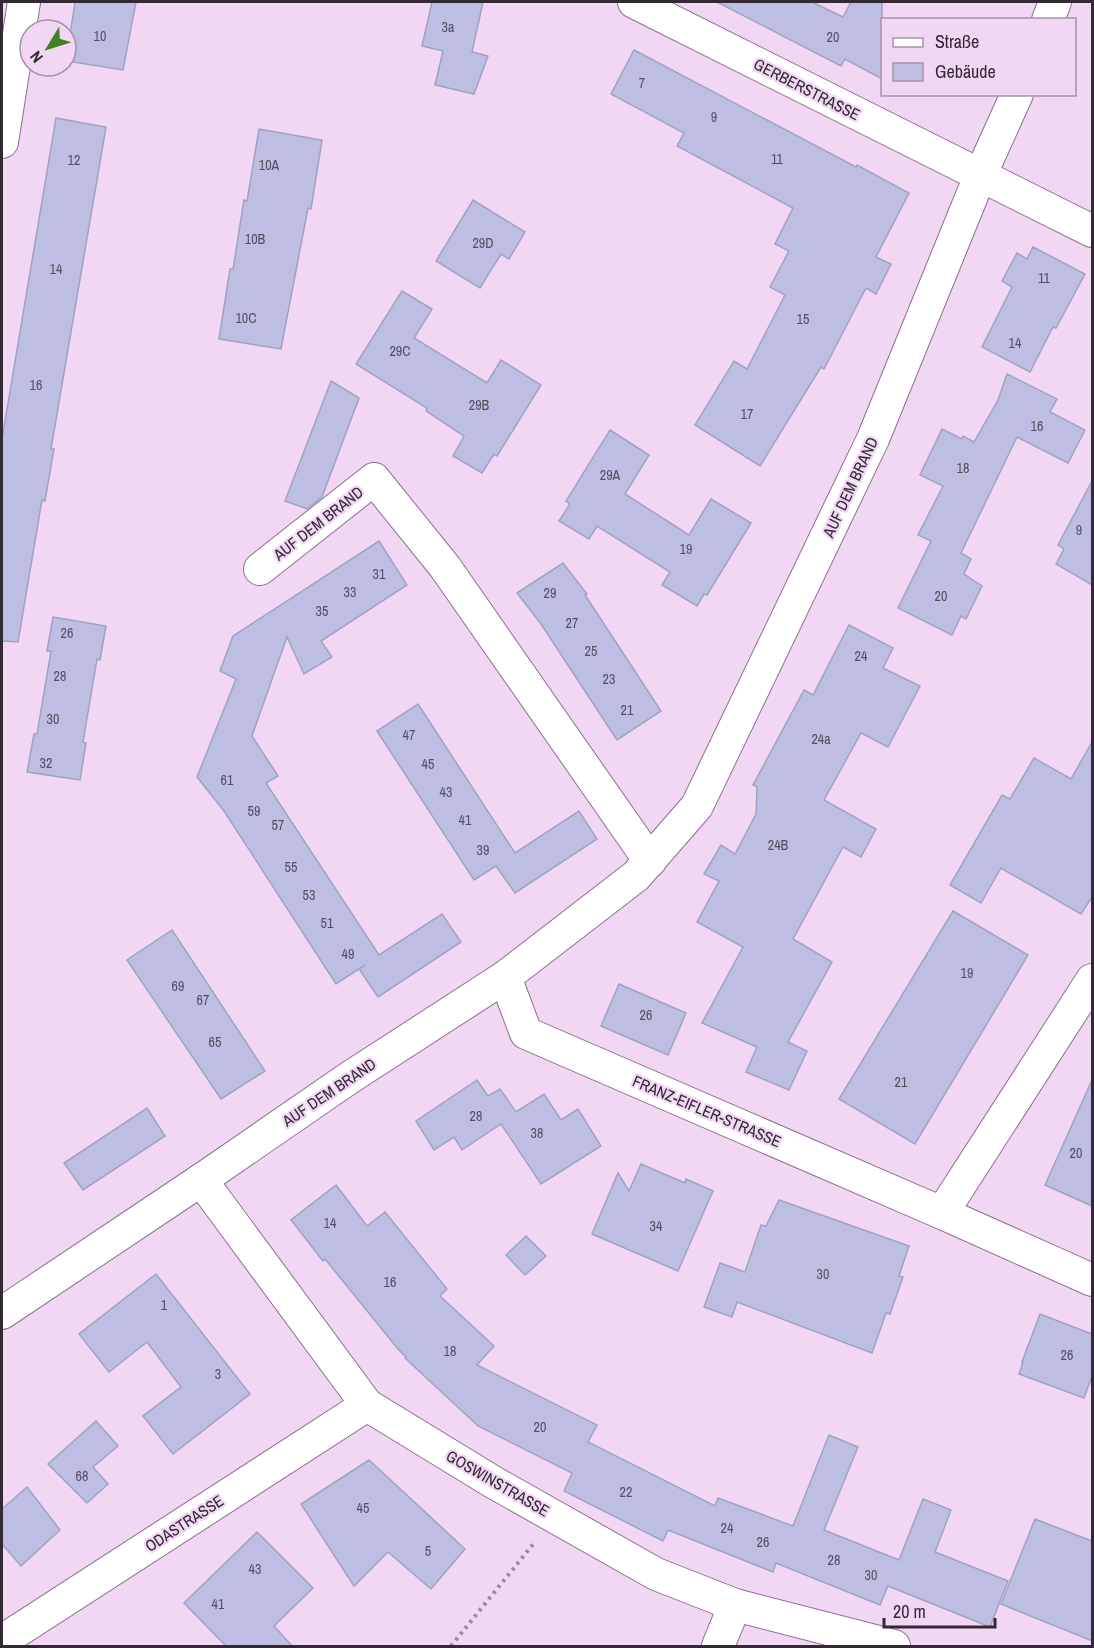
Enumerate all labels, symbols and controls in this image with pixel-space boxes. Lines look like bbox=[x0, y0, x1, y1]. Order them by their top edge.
north arrow bbox=[18, 18, 78, 78]
house number: 3a bbox=[442, 18, 455, 36]
legend bbox=[881, 18, 1076, 96]
house number: 10 bbox=[94, 27, 106, 45]
house number: 20 bbox=[827, 28, 839, 46]
text: Straße bbox=[935, 29, 979, 54]
text: N bbox=[25, 47, 48, 68]
street label: GERBERSTRASSE bbox=[750, 53, 864, 125]
text: Gebäude bbox=[935, 59, 996, 84]
house number: 7 bbox=[639, 74, 645, 92]
house number: 9 bbox=[711, 108, 717, 126]
house number: 11 bbox=[771, 150, 784, 168]
house number: 12 bbox=[68, 151, 80, 169]
house number: 10A bbox=[259, 156, 280, 174]
house number: 10B bbox=[245, 230, 266, 248]
house number: 29D bbox=[472, 234, 494, 252]
house number: 14 bbox=[50, 260, 63, 278]
house number: 11 bbox=[1038, 269, 1051, 287]
house number: 10C bbox=[235, 309, 257, 327]
house number: 15 bbox=[797, 310, 809, 328]
house number: 14 bbox=[1009, 334, 1022, 352]
house number: 29C bbox=[389, 342, 411, 360]
house number: 16 bbox=[30, 376, 42, 394]
house number: 29B bbox=[469, 396, 490, 414]
house number: 17 bbox=[741, 405, 753, 423]
house number: 16 bbox=[1031, 417, 1043, 435]
street label: AUF DEM BRAND bbox=[817, 433, 883, 542]
house number: 18 bbox=[957, 459, 969, 477]
house number: 29A bbox=[600, 466, 621, 484]
street label: AUF DEM BRAND bbox=[268, 481, 368, 566]
house number: 9 bbox=[1076, 521, 1082, 539]
house number: 19 bbox=[680, 540, 692, 558]
house number: 31 bbox=[373, 565, 386, 583]
house number: 33 bbox=[344, 583, 356, 601]
house number: 29 bbox=[544, 584, 556, 602]
house number: 20 bbox=[935, 587, 947, 605]
house number: 35 bbox=[316, 602, 328, 620]
house number: 27 bbox=[566, 614, 578, 632]
house number: 26 bbox=[61, 624, 73, 642]
house number: 25 bbox=[585, 642, 597, 660]
house number: 24 bbox=[855, 647, 868, 665]
house number: 28 bbox=[54, 667, 66, 685]
house number: 23 bbox=[603, 670, 615, 688]
house number: 21 bbox=[621, 701, 634, 719]
house number: 30 bbox=[47, 710, 59, 728]
house number: 47 bbox=[403, 726, 415, 744]
house number: 24a bbox=[811, 730, 831, 748]
house number: 32 bbox=[40, 754, 52, 772]
house number: 45 bbox=[422, 755, 434, 773]
house number: 61 bbox=[221, 771, 234, 789]
house number: 43 bbox=[440, 783, 452, 801]
house number: 59 bbox=[248, 802, 260, 820]
house number: 41 bbox=[459, 811, 472, 829]
house number: 57 bbox=[272, 816, 284, 834]
house number: 24B bbox=[768, 836, 789, 854]
house number: 39 bbox=[477, 841, 489, 859]
house number: 55 bbox=[285, 858, 297, 876]
house number: 53 bbox=[303, 886, 315, 904]
house number: 51 bbox=[321, 914, 334, 932]
house number: 49 bbox=[342, 945, 354, 963]
house number: 19 bbox=[961, 964, 973, 982]
house number: 69 bbox=[172, 977, 184, 995]
house number: 67 bbox=[197, 991, 209, 1009]
house number: 26 bbox=[640, 1006, 652, 1024]
house number: 65 bbox=[209, 1033, 221, 1051]
street label: AUF DEM BRAND bbox=[277, 1053, 380, 1132]
street label: FRANZ-EIFLER-STRASSE bbox=[629, 1070, 785, 1152]
house number: 21 bbox=[895, 1073, 908, 1091]
house number: 28 bbox=[470, 1107, 482, 1125]
house number: 38 bbox=[531, 1124, 543, 1142]
house number: 20 bbox=[1070, 1144, 1082, 1162]
house number: 14 bbox=[324, 1214, 337, 1232]
house number: 34 bbox=[650, 1217, 663, 1235]
house number: 30 bbox=[817, 1265, 829, 1283]
house number: 16 bbox=[384, 1273, 396, 1291]
house number: 1 bbox=[161, 1296, 168, 1314]
house number: 18 bbox=[444, 1342, 456, 1360]
house number: 26 bbox=[1061, 1346, 1073, 1364]
house number: 3 bbox=[215, 1365, 221, 1383]
house number: 20 bbox=[534, 1418, 546, 1436]
street label: GOSWINSTRASSE bbox=[442, 1444, 554, 1522]
house number: 68 bbox=[76, 1467, 88, 1485]
house number: 22 bbox=[620, 1483, 632, 1501]
street label: ODASTRASSE bbox=[140, 1489, 228, 1557]
house number: 45 bbox=[357, 1499, 369, 1517]
house number: 24 bbox=[721, 1519, 734, 1537]
house number: 26 bbox=[757, 1533, 769, 1551]
house number: 5 bbox=[425, 1542, 431, 1560]
house number: 28 bbox=[828, 1551, 840, 1569]
house number: 43 bbox=[249, 1560, 261, 1578]
house number: 30 bbox=[865, 1566, 877, 1584]
scale bar bbox=[884, 1591, 995, 1629]
house number: 41 bbox=[212, 1595, 225, 1613]
text: 20 m bbox=[893, 1599, 926, 1624]

